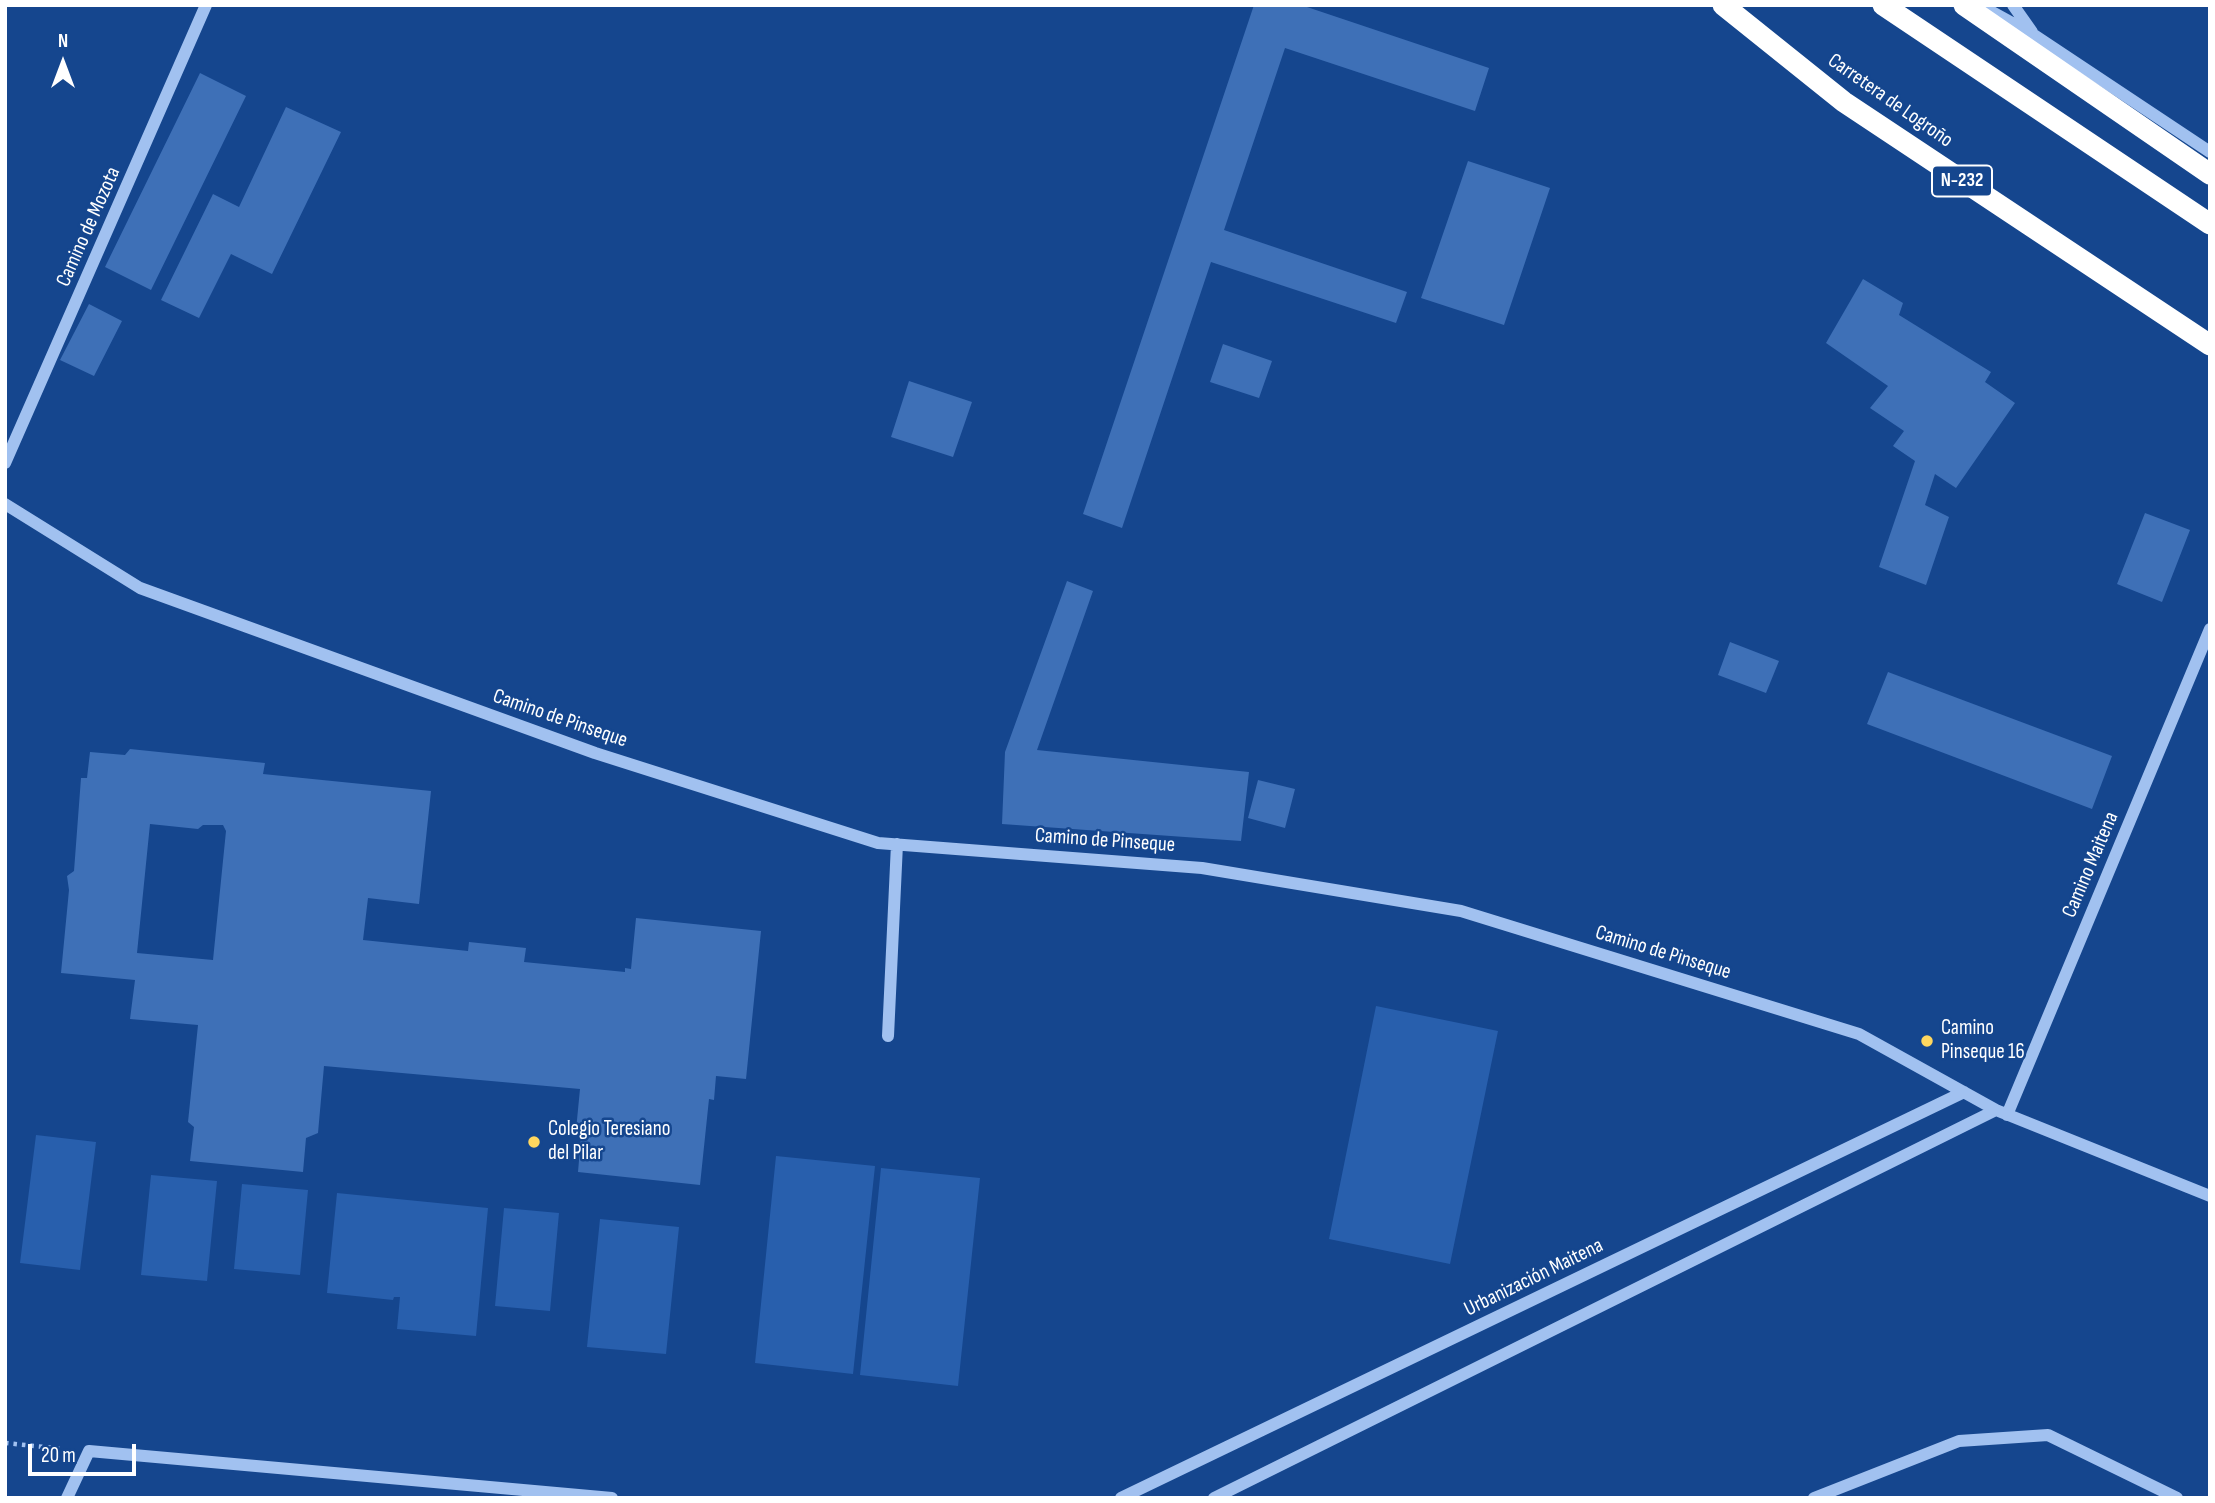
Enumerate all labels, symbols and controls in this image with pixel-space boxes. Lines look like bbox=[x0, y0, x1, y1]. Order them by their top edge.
north arrow bbox=[28, 28, 98, 98]
text: N bbox=[58, 30, 68, 53]
street label: Carretera de Logroño bbox=[1823, 49, 1957, 153]
street label: Camino de Mozota bbox=[51, 163, 127, 291]
road number: N-232 bbox=[1932, 166, 1992, 196]
street label: Camino de Pinseque bbox=[489, 684, 631, 754]
street label: Camino Maitena bbox=[2057, 808, 2125, 922]
street label: Camino de Pinseque bbox=[1034, 824, 1176, 858]
street label: Camino de Pinseque bbox=[1592, 920, 1734, 986]
place label: Camino Pinseque 16 bbox=[1941, 1016, 2025, 1066]
marker: Camino Pinseque 16 bbox=[1919, 1033, 1935, 1049]
place label: Colegio Teresiano del Pilar bbox=[548, 1117, 670, 1167]
marker: Colegio Teresiano del Pilar bbox=[526, 1134, 542, 1150]
street label: Urbanización Maitena bbox=[1460, 1234, 1608, 1322]
scale bar bbox=[32, 1430, 140, 1474]
text: 20 m bbox=[41, 1443, 76, 1468]

